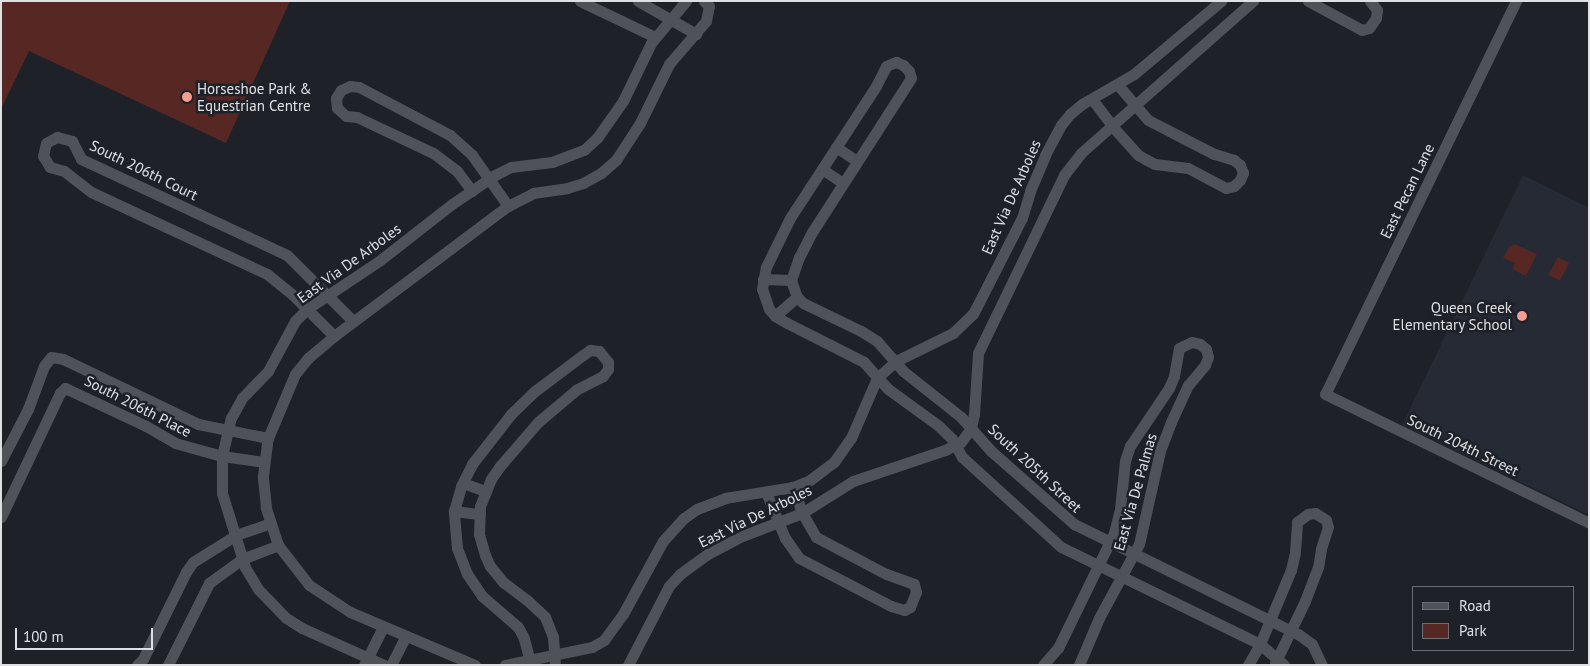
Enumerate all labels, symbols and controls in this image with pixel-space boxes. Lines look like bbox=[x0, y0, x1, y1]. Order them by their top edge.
place label: Horseshoe Park & Equestrian Centre bbox=[197, 79, 312, 114]
marker: Horseshoe Park & Equestrian Centre bbox=[181, 91, 193, 103]
street label: South 206th Court bbox=[87, 136, 201, 204]
street label: East Via De Arboles bbox=[977, 136, 1045, 258]
street label: East Pecan Lane bbox=[1376, 141, 1438, 241]
street label: East Via De Arboles bbox=[293, 219, 405, 307]
place label: Queen Creek Elementary School bbox=[1392, 298, 1512, 333]
marker: Queen Creek Elementary School bbox=[1516, 310, 1528, 322]
street label: South 206th Place bbox=[82, 371, 194, 441]
street label: South 204th Street bbox=[1404, 410, 1522, 480]
street label: South 205th Street bbox=[984, 420, 1086, 516]
street label: East Via De Palmas bbox=[1110, 431, 1160, 553]
street label: East Via De Arboles bbox=[695, 481, 815, 551]
legend bbox=[1412, 586, 1575, 651]
text: Road bbox=[1459, 596, 1491, 615]
scale bar bbox=[18, 618, 155, 650]
text: Park bbox=[1459, 621, 1487, 640]
text: 100 m bbox=[23, 627, 64, 646]

